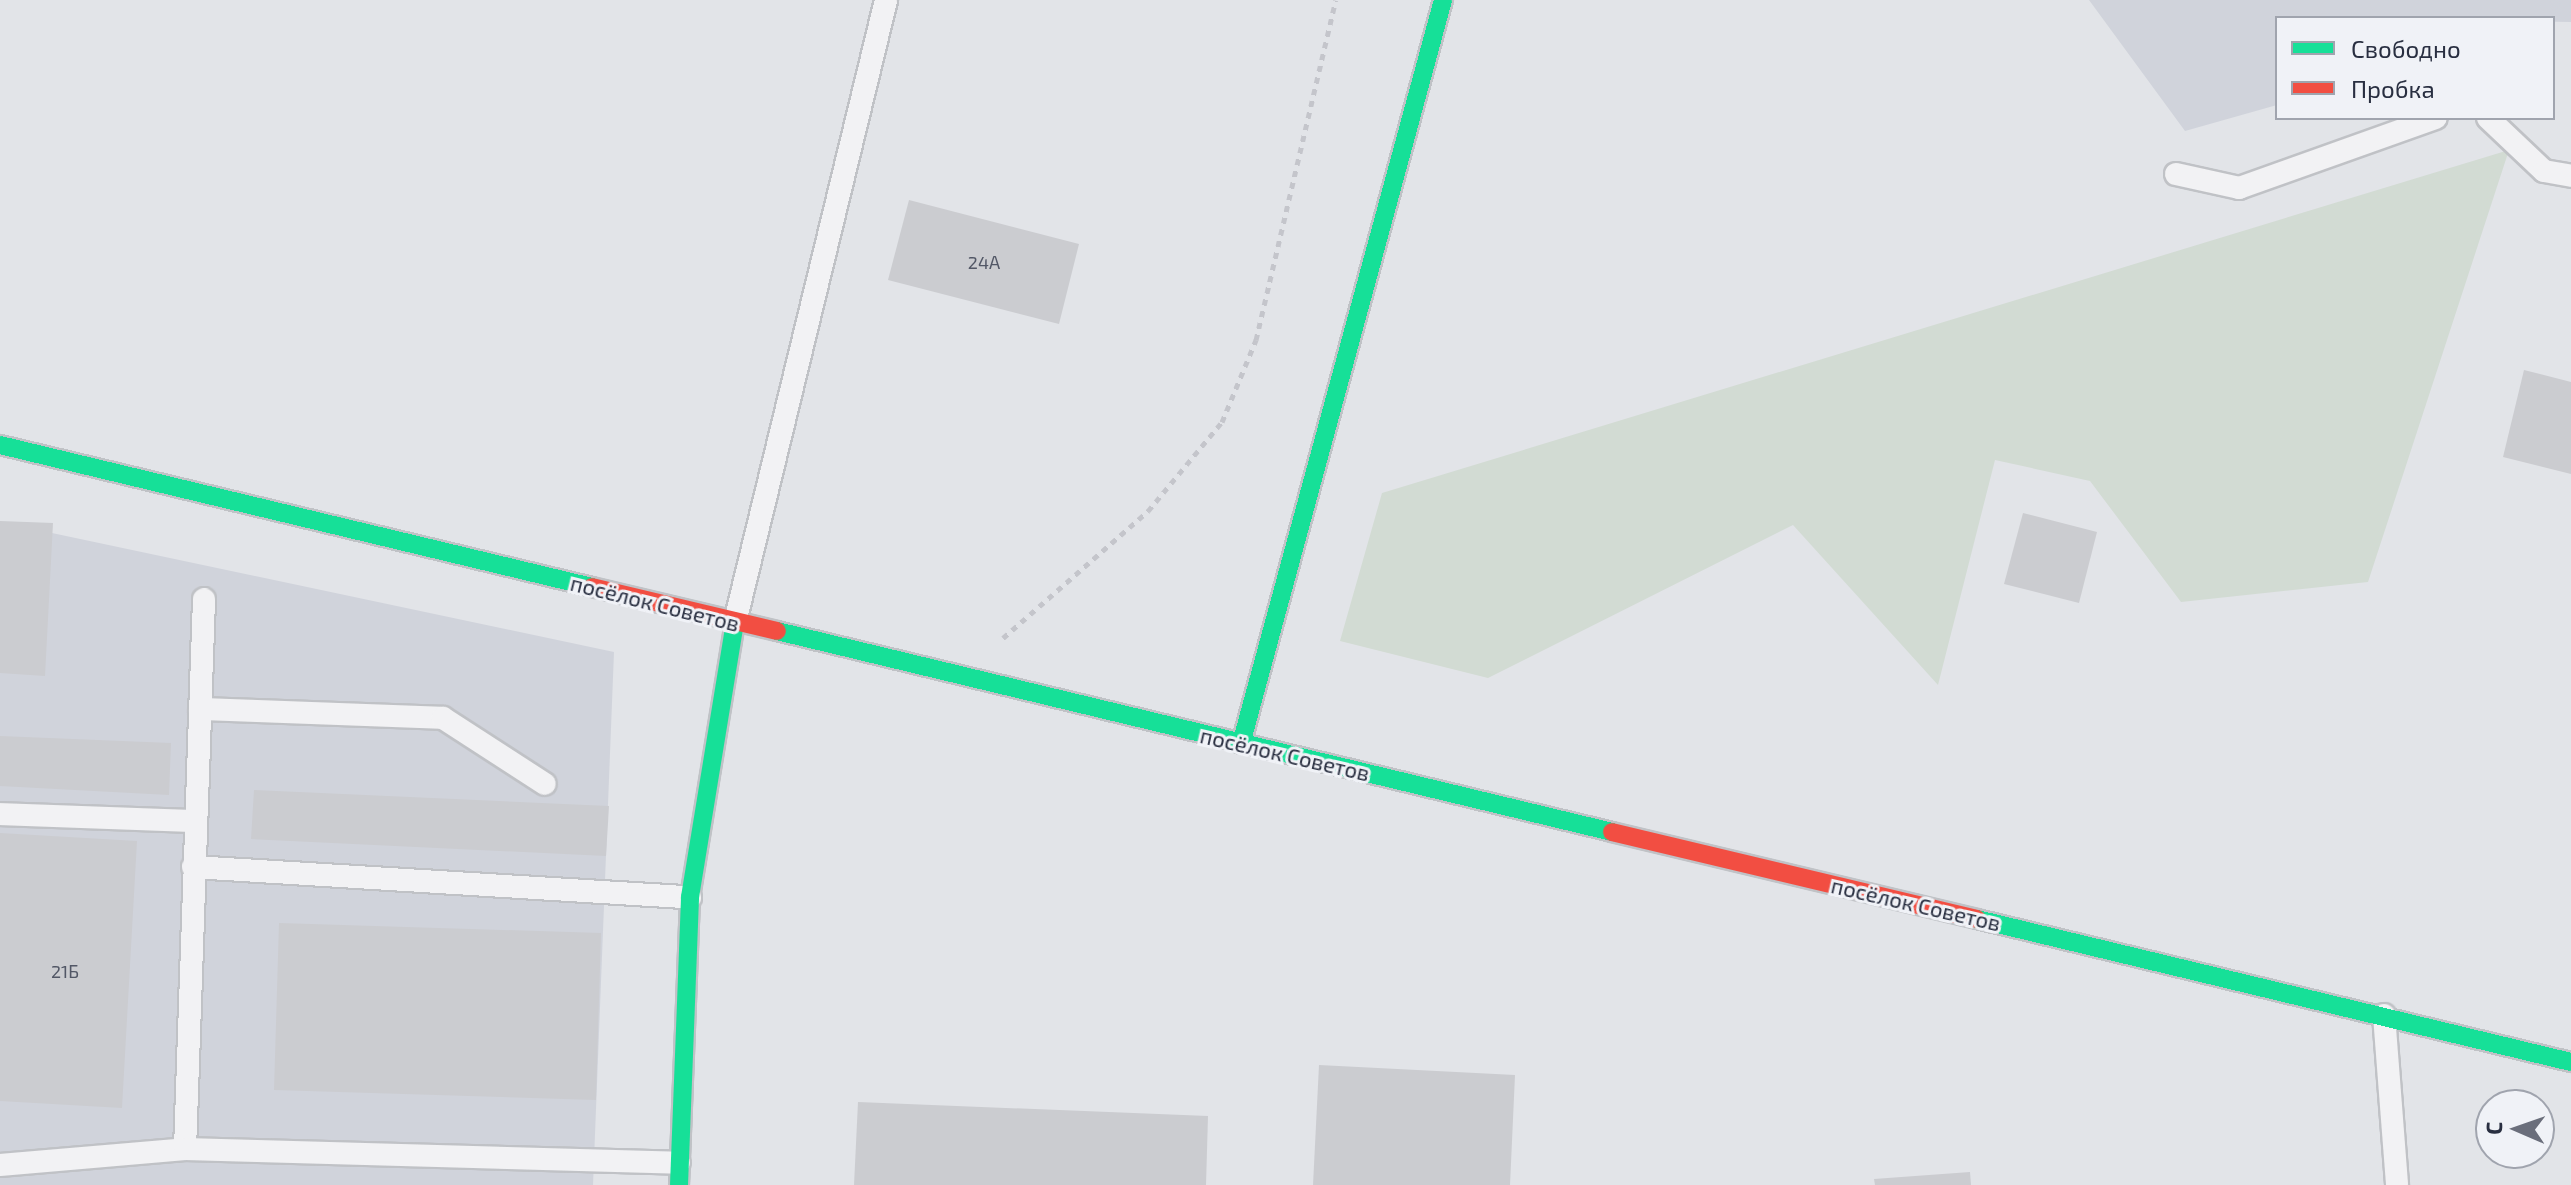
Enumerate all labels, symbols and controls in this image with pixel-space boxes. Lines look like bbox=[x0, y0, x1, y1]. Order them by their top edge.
legend bbox=[2275, 16, 2555, 120]
text: Свободно bbox=[2351, 34, 2461, 63]
text: Пробка bbox=[2351, 74, 2435, 103]
house number: 24А bbox=[968, 251, 1000, 273]
street label: посёлок Советов bbox=[568, 569, 742, 637]
street label: посёлок Советов bbox=[1198, 722, 1372, 786]
street label: посёлок Советов bbox=[1829, 872, 2003, 936]
house number: 21Б bbox=[51, 960, 79, 982]
north arrow bbox=[2475, 1089, 2555, 1169]
text: С bbox=[2480, 1121, 2506, 1135]

